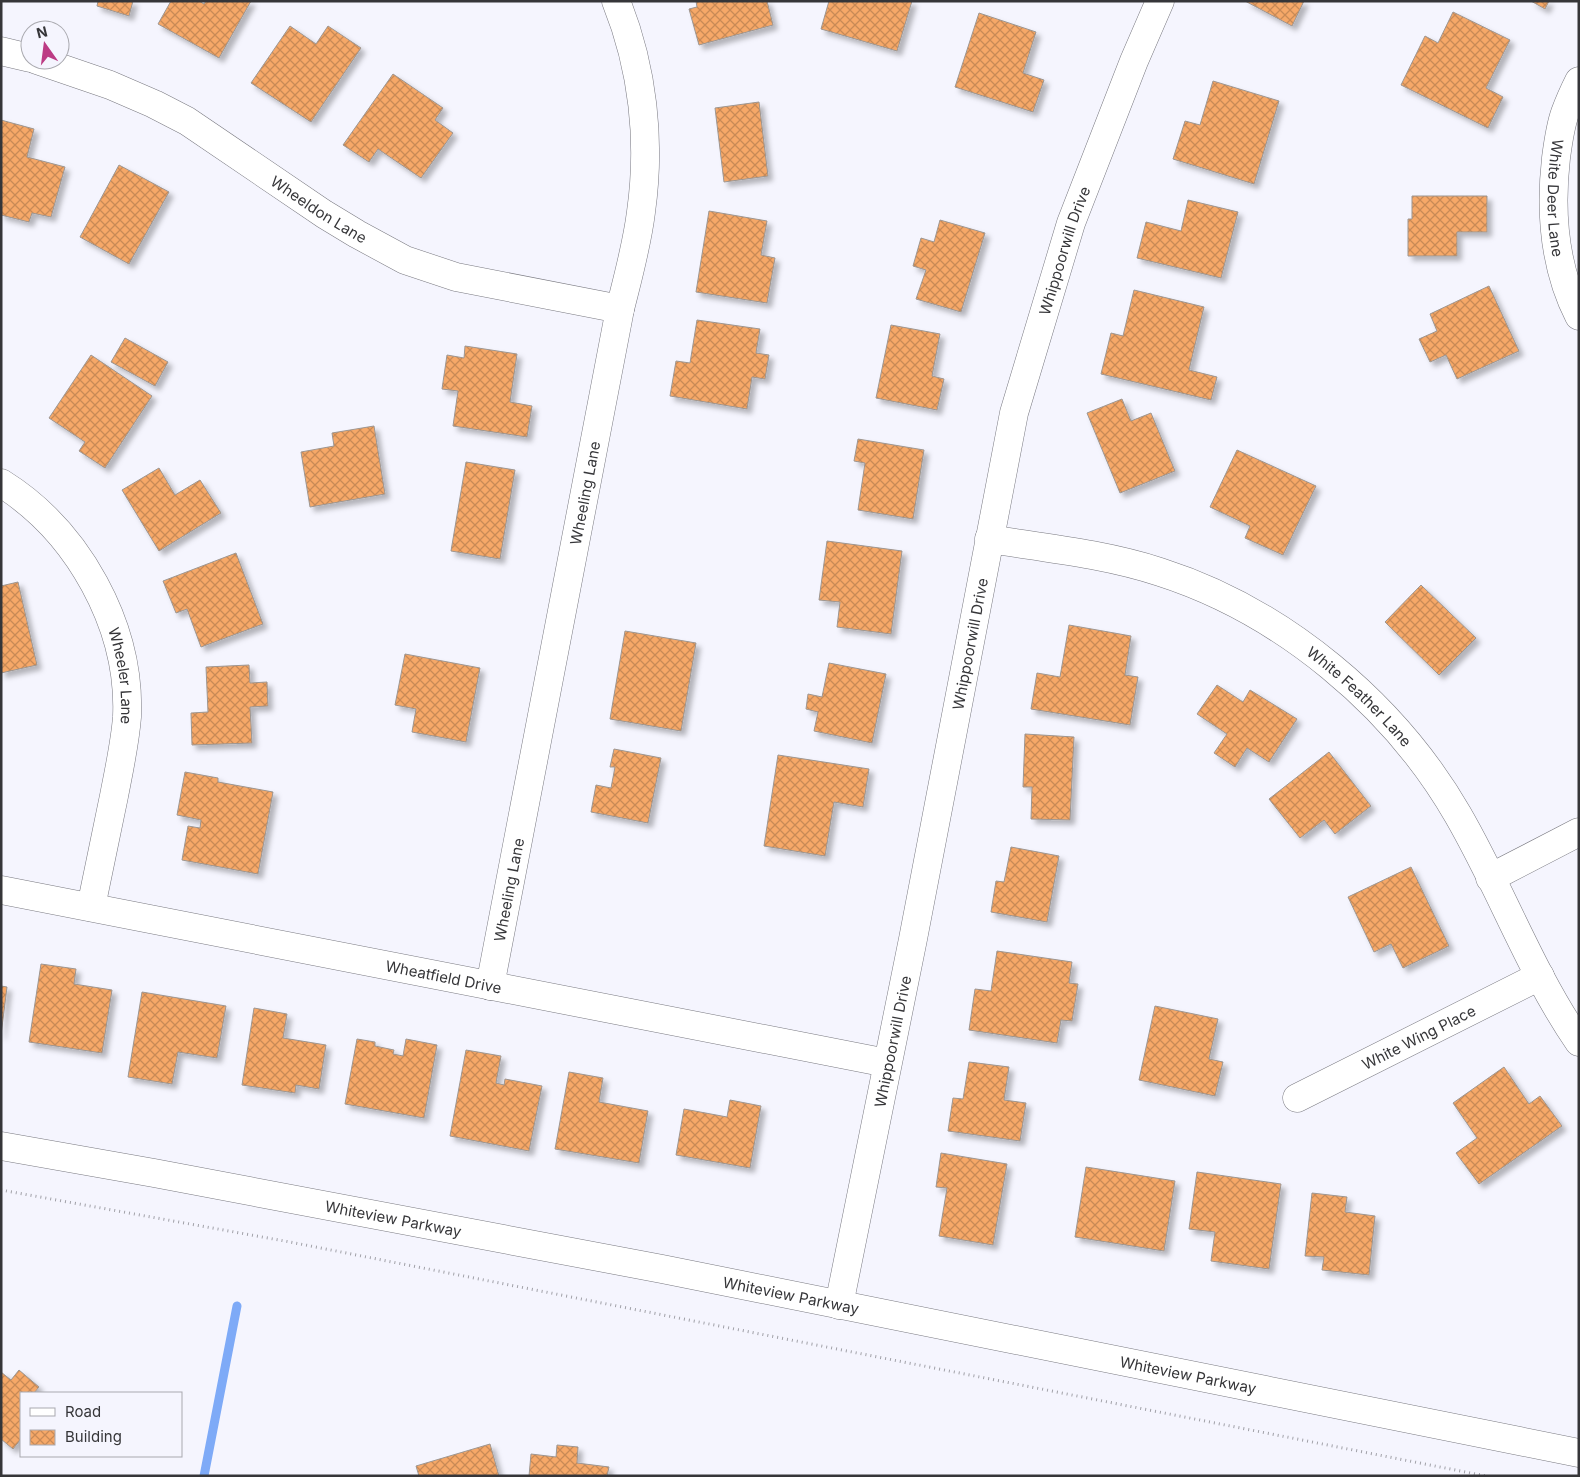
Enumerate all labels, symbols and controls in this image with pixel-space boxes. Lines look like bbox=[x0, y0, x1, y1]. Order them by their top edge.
north arrow bbox=[20, 20, 70, 70]
text: N bbox=[35, 22, 49, 41]
street label: White Deer Lane bbox=[1544, 138, 1568, 258]
street label: Wheeldon Lane bbox=[267, 171, 370, 247]
street label: Whippoorwill Drive bbox=[1034, 184, 1094, 317]
street label: Wheeling Lane bbox=[565, 440, 604, 546]
street label: Whippoorwill Drive bbox=[948, 576, 992, 711]
street label: Wheeler Lane bbox=[105, 625, 137, 725]
street label: White Feather Lane bbox=[1303, 642, 1416, 750]
street label: Wheeling Lane bbox=[489, 836, 528, 943]
street label: Wheatfield Drive bbox=[384, 956, 503, 997]
street label: Whippoorwill Drive bbox=[870, 974, 915, 1109]
street label: White Wing Place bbox=[1359, 1001, 1479, 1073]
street label: Whiteview Parkway bbox=[324, 1196, 464, 1241]
street label: Whiteview Parkway bbox=[721, 1272, 861, 1318]
street label: Whiteview Parkway bbox=[1118, 1352, 1259, 1398]
legend bbox=[20, 1392, 182, 1457]
text: Road bbox=[65, 1402, 101, 1421]
text: Building bbox=[65, 1427, 122, 1446]

